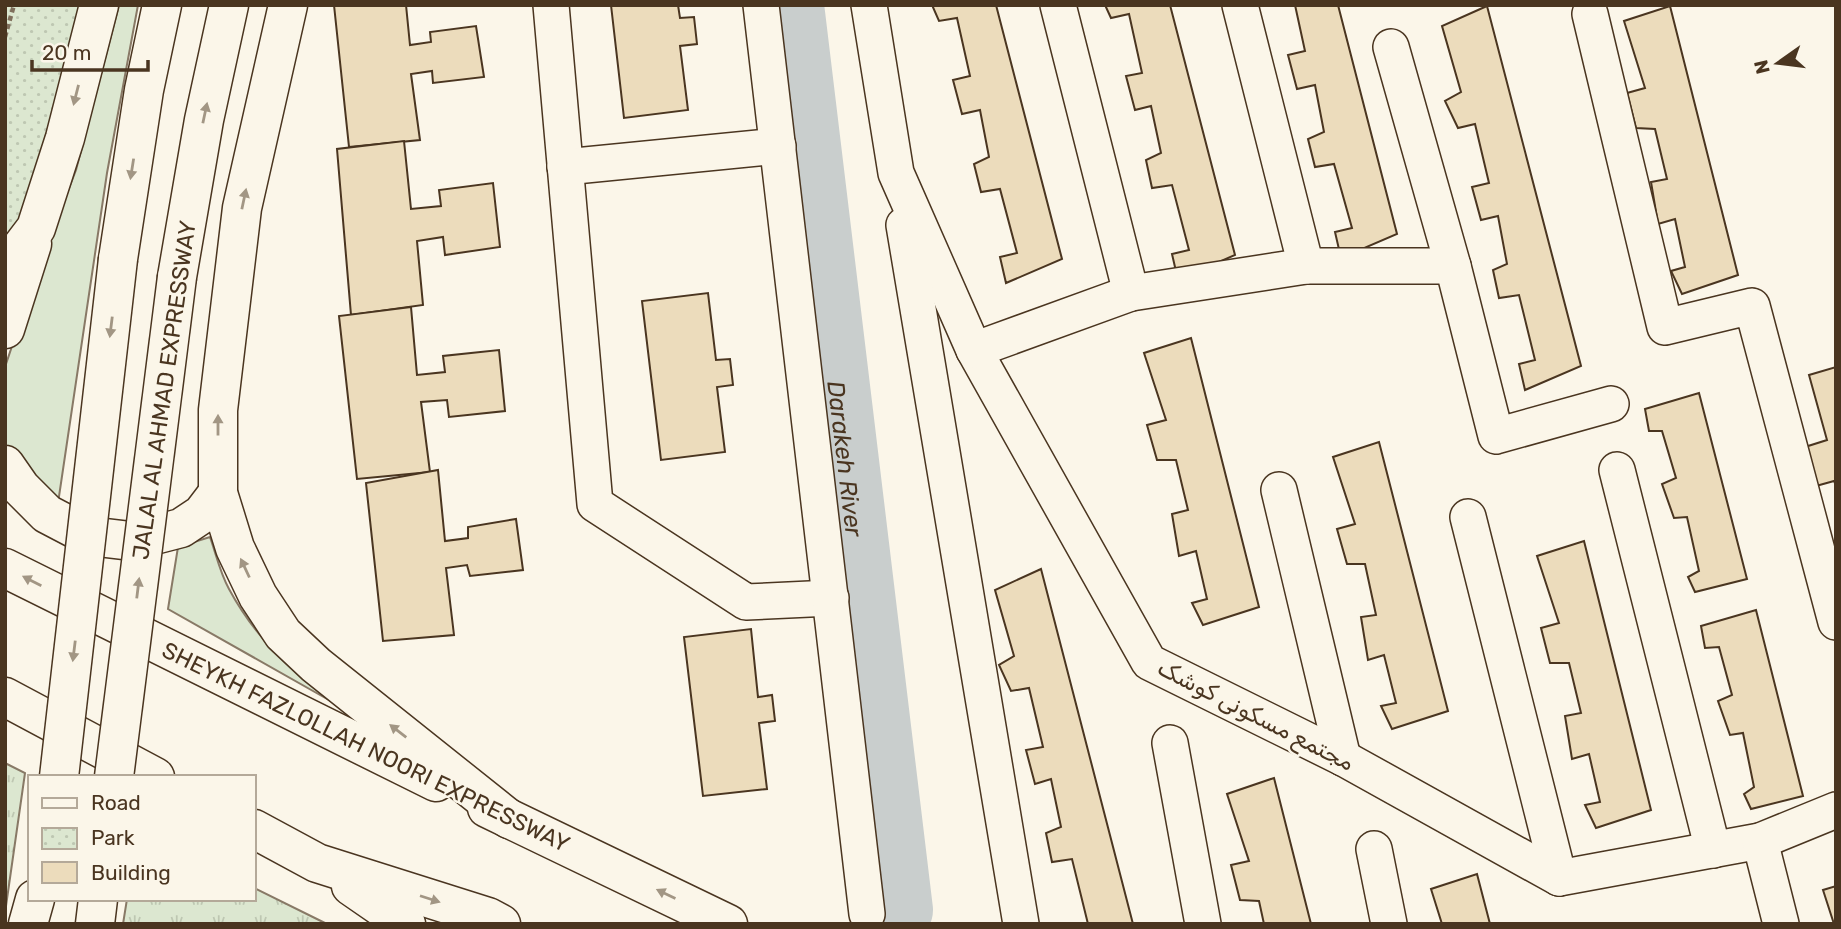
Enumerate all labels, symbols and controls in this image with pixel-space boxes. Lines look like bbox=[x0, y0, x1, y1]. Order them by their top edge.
scale bar bbox=[32, 28, 147, 72]
north arrow bbox=[1743, 28, 1813, 98]
text: 20 m bbox=[42, 40, 91, 65]
text: N bbox=[1749, 58, 1775, 76]
one-way arrow bbox=[70, 84, 81, 106]
one-way arrow bbox=[200, 102, 211, 124]
one-way arrow bbox=[126, 158, 137, 180]
one-way arrow bbox=[238, 188, 249, 210]
street label: JALAL AL AHMAD EXPRESSWAY bbox=[126, 218, 202, 561]
one-way arrow bbox=[105, 316, 116, 338]
water label: Darakeh River bbox=[821, 379, 868, 539]
one-way arrow bbox=[212, 414, 224, 436]
one-way arrow bbox=[239, 558, 250, 578]
one-way arrow bbox=[22, 575, 42, 586]
one-way arrow bbox=[132, 576, 143, 598]
street label: SHEYKH FAZLOLLAH NOORI EXPRESSWAY bbox=[158, 636, 574, 858]
one-way arrow bbox=[68, 640, 79, 662]
street label: مجتمع مسکونی کوشک bbox=[1152, 653, 1359, 779]
one-way arrow bbox=[389, 725, 407, 739]
legend bbox=[28, 775, 256, 901]
text: Road bbox=[91, 790, 141, 815]
text: Park bbox=[91, 825, 135, 850]
text: Building bbox=[91, 860, 171, 885]
one-way arrow bbox=[656, 889, 676, 900]
one-way arrow bbox=[420, 894, 441, 905]

